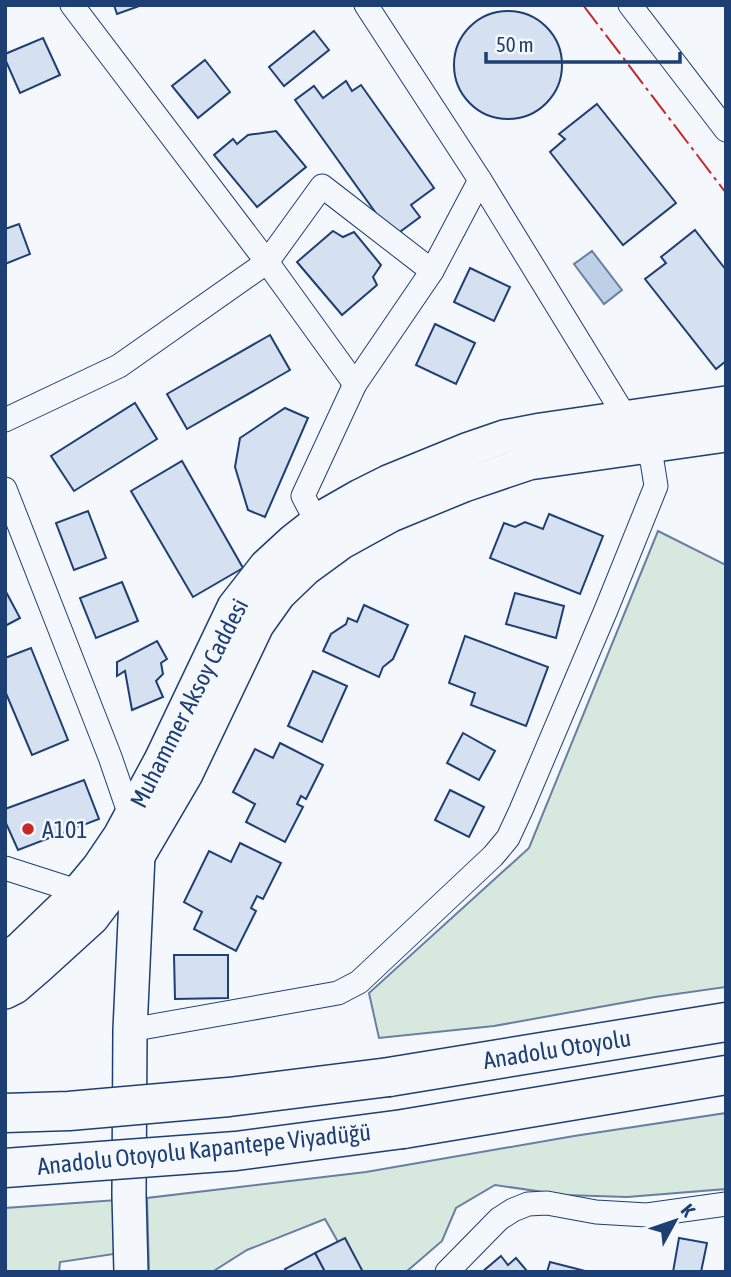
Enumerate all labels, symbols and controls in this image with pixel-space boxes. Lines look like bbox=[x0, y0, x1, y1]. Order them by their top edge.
scale bar bbox=[486, 21, 680, 65]
text: 50 m bbox=[496, 32, 534, 56]
street label: Muhammer Aksoy Caddesi bbox=[125, 594, 253, 812]
place label: A101 bbox=[42, 816, 88, 843]
marker: A101 bbox=[20, 821, 36, 837]
street label: Anadolu Otoyolu bbox=[481, 1024, 633, 1074]
street label: Anadolu Otoyolu Kapantepe Viyadüğü bbox=[36, 1118, 372, 1180]
north arrow bbox=[640, 1186, 710, 1256]
text: K bbox=[677, 1199, 700, 1221]

